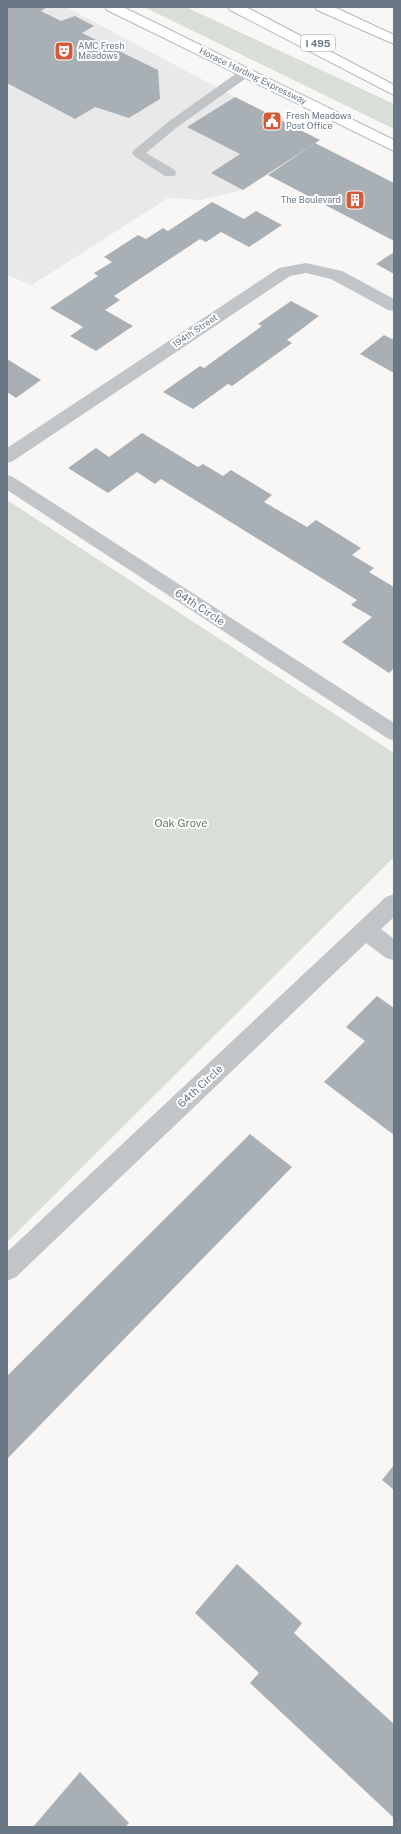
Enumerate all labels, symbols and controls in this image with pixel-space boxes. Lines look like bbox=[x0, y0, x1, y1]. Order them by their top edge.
road number: I 495 bbox=[301, 35, 335, 51]
theatre icon: AMC Fresh Meadows bbox=[53, 40, 75, 62]
place label: AMC Fresh Meadows bbox=[78, 40, 124, 61]
street label: Horace Harding Expressway bbox=[198, 45, 309, 107]
public building icon: Fresh Meadows Post Office bbox=[261, 110, 283, 132]
place label: Fresh Meadows Post Office bbox=[286, 110, 352, 131]
building icon: The Boulevard bbox=[344, 189, 366, 211]
place label: The Boulevard bbox=[281, 194, 341, 205]
street label: 194th Street bbox=[170, 311, 220, 350]
street label: 64th Circle bbox=[173, 586, 227, 628]
park label: Oak Grove bbox=[155, 817, 207, 829]
street label: 64th Circle bbox=[175, 1062, 225, 1110]

